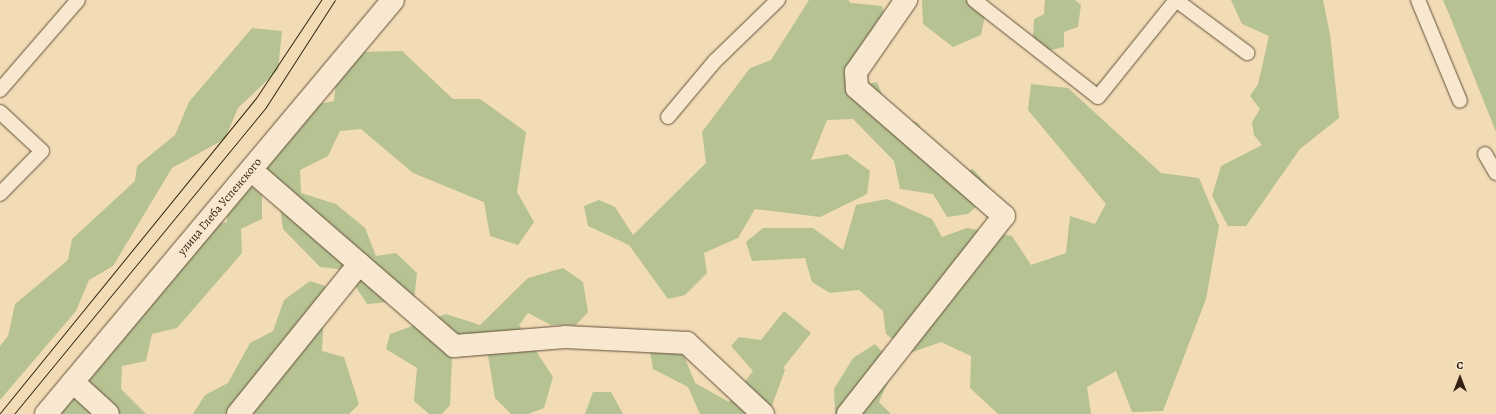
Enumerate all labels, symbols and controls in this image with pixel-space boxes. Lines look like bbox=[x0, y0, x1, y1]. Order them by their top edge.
street label: улица Глеба Успенского bbox=[175, 155, 265, 259]
north arrow bbox=[1440, 358, 1480, 398]
text: С bbox=[1457, 358, 1463, 373]

